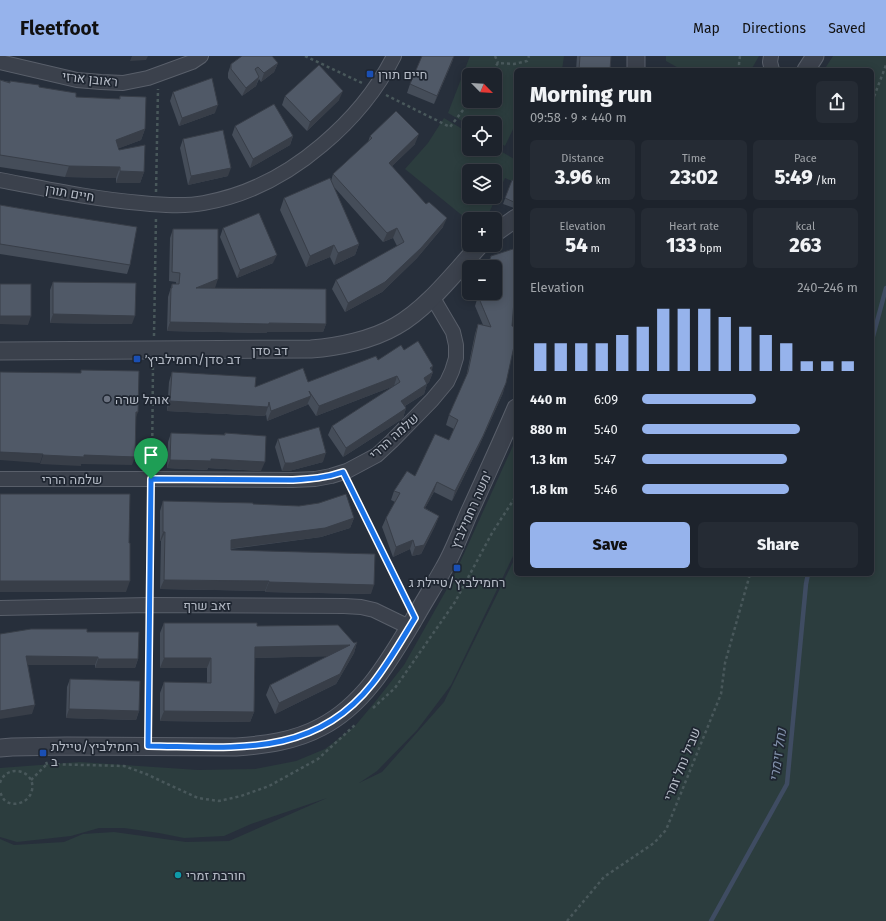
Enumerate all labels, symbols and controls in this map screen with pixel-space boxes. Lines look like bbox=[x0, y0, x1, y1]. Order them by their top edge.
text: Fleetfoot bbox=[20, 17, 99, 40]
text: Map bbox=[693, 20, 720, 37]
text: Directions bbox=[742, 20, 806, 37]
text: Saved bbox=[828, 20, 866, 37]
place label: חיים תורן bbox=[378, 67, 428, 82]
north arrow bbox=[462, 68, 502, 108]
map controls bbox=[462, 68, 502, 300]
street label: ראובן ארזי bbox=[61, 69, 119, 89]
marker: חיים תורן bbox=[365, 69, 375, 79]
text: Morning run bbox=[530, 81, 652, 108]
button: share bbox=[816, 81, 858, 123]
text: 09:58 · 9 × 440 m bbox=[530, 110, 627, 125]
button: locate bbox=[462, 116, 502, 156]
text: Distance bbox=[561, 152, 604, 165]
text: Time bbox=[682, 152, 706, 165]
text: Pace bbox=[794, 152, 817, 165]
button: layers bbox=[462, 164, 502, 204]
text: 3.96 bbox=[555, 165, 593, 189]
text: 23:02 bbox=[670, 165, 718, 189]
text: 5:49 bbox=[774, 165, 813, 189]
text: km bbox=[593, 174, 611, 187]
text: /km bbox=[813, 174, 836, 187]
street label: חיים תורן bbox=[44, 181, 96, 205]
button: + bbox=[462, 212, 502, 252]
text: Elevation bbox=[560, 220, 606, 233]
text: Heart rate bbox=[669, 220, 719, 233]
text: kcal bbox=[795, 220, 815, 233]
text: 54 bbox=[565, 233, 588, 257]
text: 133 bbox=[666, 233, 697, 257]
text: 263 bbox=[789, 233, 821, 257]
text: m bbox=[588, 242, 600, 255]
text: bpm bbox=[697, 242, 722, 255]
button: − bbox=[462, 260, 502, 300]
text: Elevation bbox=[530, 280, 584, 295]
text: 240–246 m bbox=[797, 280, 858, 295]
street label: דב סדן bbox=[252, 343, 288, 358]
place label: דב סדן/רחמילביץ׳ bbox=[145, 352, 241, 367]
marker: דב סדן/רחמילביץ׳ bbox=[132, 354, 142, 364]
place label: אוהל שרה bbox=[115, 392, 169, 407]
text: 440 m bbox=[530, 392, 566, 407]
text: 6:09 bbox=[594, 392, 618, 407]
marker: אוהל שרה bbox=[102, 394, 112, 404]
street label: שלמה הררי bbox=[366, 410, 422, 462]
text: 880 m bbox=[530, 422, 567, 437]
text: 5:40 bbox=[594, 422, 618, 437]
pin bbox=[134, 438, 168, 479]
icon: arrive bbox=[140, 444, 162, 466]
text: 1.3 km bbox=[530, 452, 567, 467]
text: 5:47 bbox=[594, 452, 616, 467]
street label: משה רחמילביץ' bbox=[447, 469, 495, 551]
street label: שלמה הררי bbox=[42, 472, 102, 487]
text: 1.8 km bbox=[530, 482, 568, 497]
text: 5:46 bbox=[594, 482, 617, 497]
button: Save bbox=[530, 522, 690, 568]
button: Share bbox=[698, 522, 858, 568]
marker: רחמילביץ/טיילת ג bbox=[452, 563, 462, 573]
place label: רחמילביץ/טיילת ג bbox=[409, 575, 505, 590]
street label: זאב שרף bbox=[183, 598, 231, 613]
street label: שביל נחל זמרי bbox=[661, 725, 703, 803]
water label: נחל זימרי bbox=[766, 726, 790, 783]
place label: רחמילביץ/טיילת ב bbox=[51, 739, 139, 769]
marker: רחמילביץ/טיילת ב bbox=[38, 748, 48, 758]
place label: חורבת זמרי bbox=[186, 868, 246, 883]
marker: חורבת זמרי bbox=[173, 870, 183, 880]

